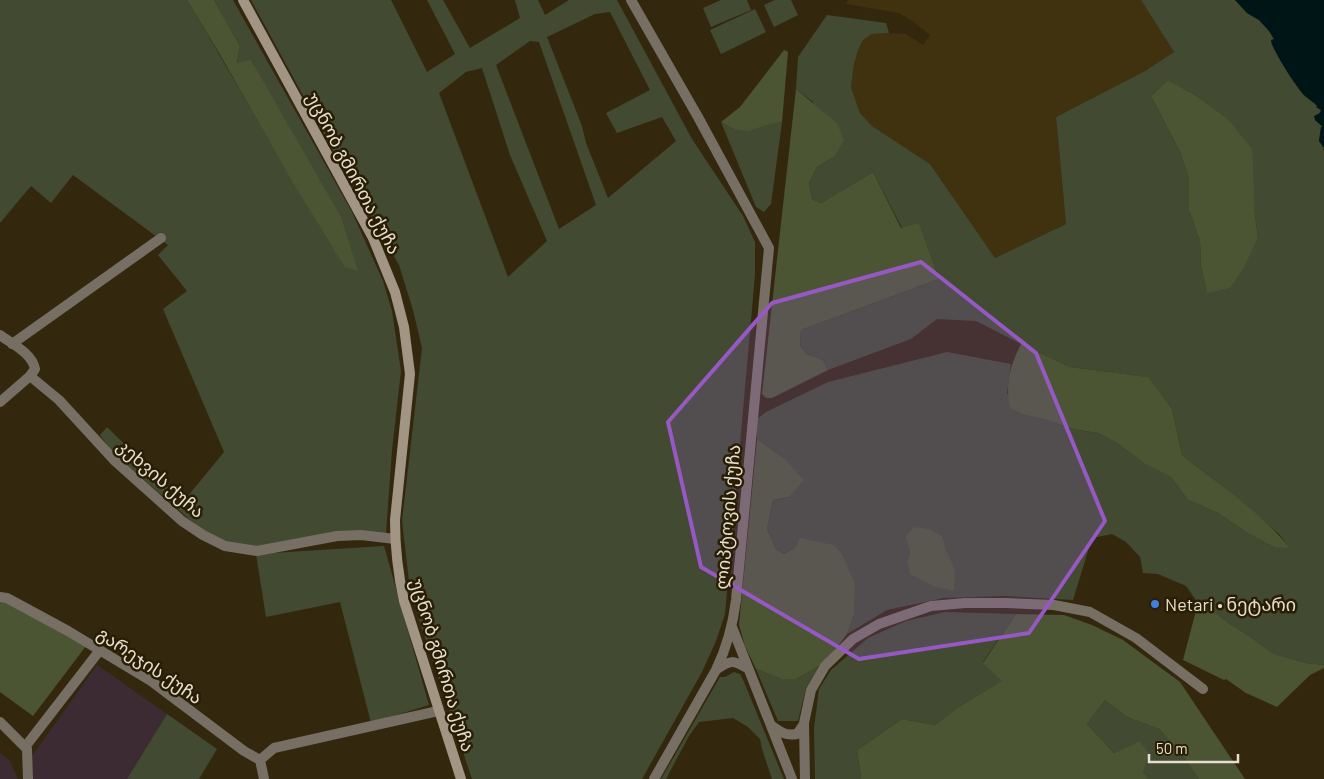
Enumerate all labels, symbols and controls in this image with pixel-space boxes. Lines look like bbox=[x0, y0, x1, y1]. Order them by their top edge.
street label: უცნობ გმირთა ქუჩა bbox=[301, 88, 406, 258]
street label: კეხვის ქუჩა bbox=[112, 434, 209, 523]
street label: ლიპტოვის ქუჩა bbox=[710, 444, 745, 591]
street label: უცნობ გმირთა ქუჩა bbox=[405, 576, 480, 755]
place label: Netari • ნეტარი bbox=[1165, 593, 1296, 616]
marker: Netari • ნეტარი bbox=[1149, 598, 1161, 610]
street label: გარეჯის ქუჩა bbox=[93, 622, 207, 709]
scale bar bbox=[1149, 732, 1238, 764]
text: 50 m bbox=[1156, 739, 1188, 757]

